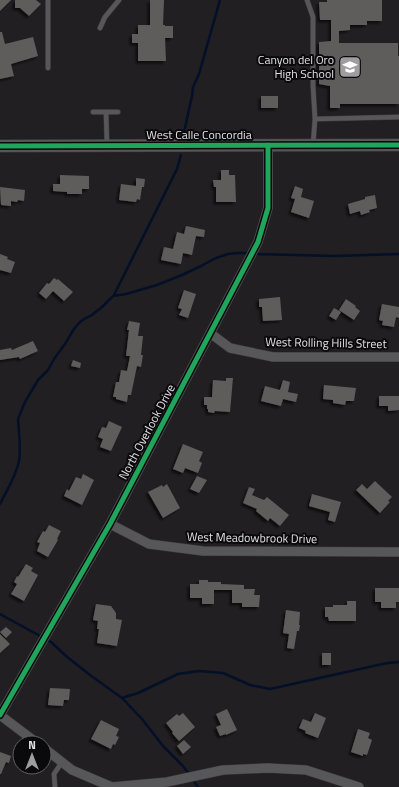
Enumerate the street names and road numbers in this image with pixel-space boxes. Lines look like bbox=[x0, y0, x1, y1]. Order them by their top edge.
street label: West Calle Concordia bbox=[146, 125, 252, 144]
street label: West Rolling Hills Street bbox=[265, 332, 388, 353]
street label: North Overlook Drive bbox=[113, 381, 180, 483]
street label: West Meadowbrook Drive bbox=[187, 527, 317, 548]

